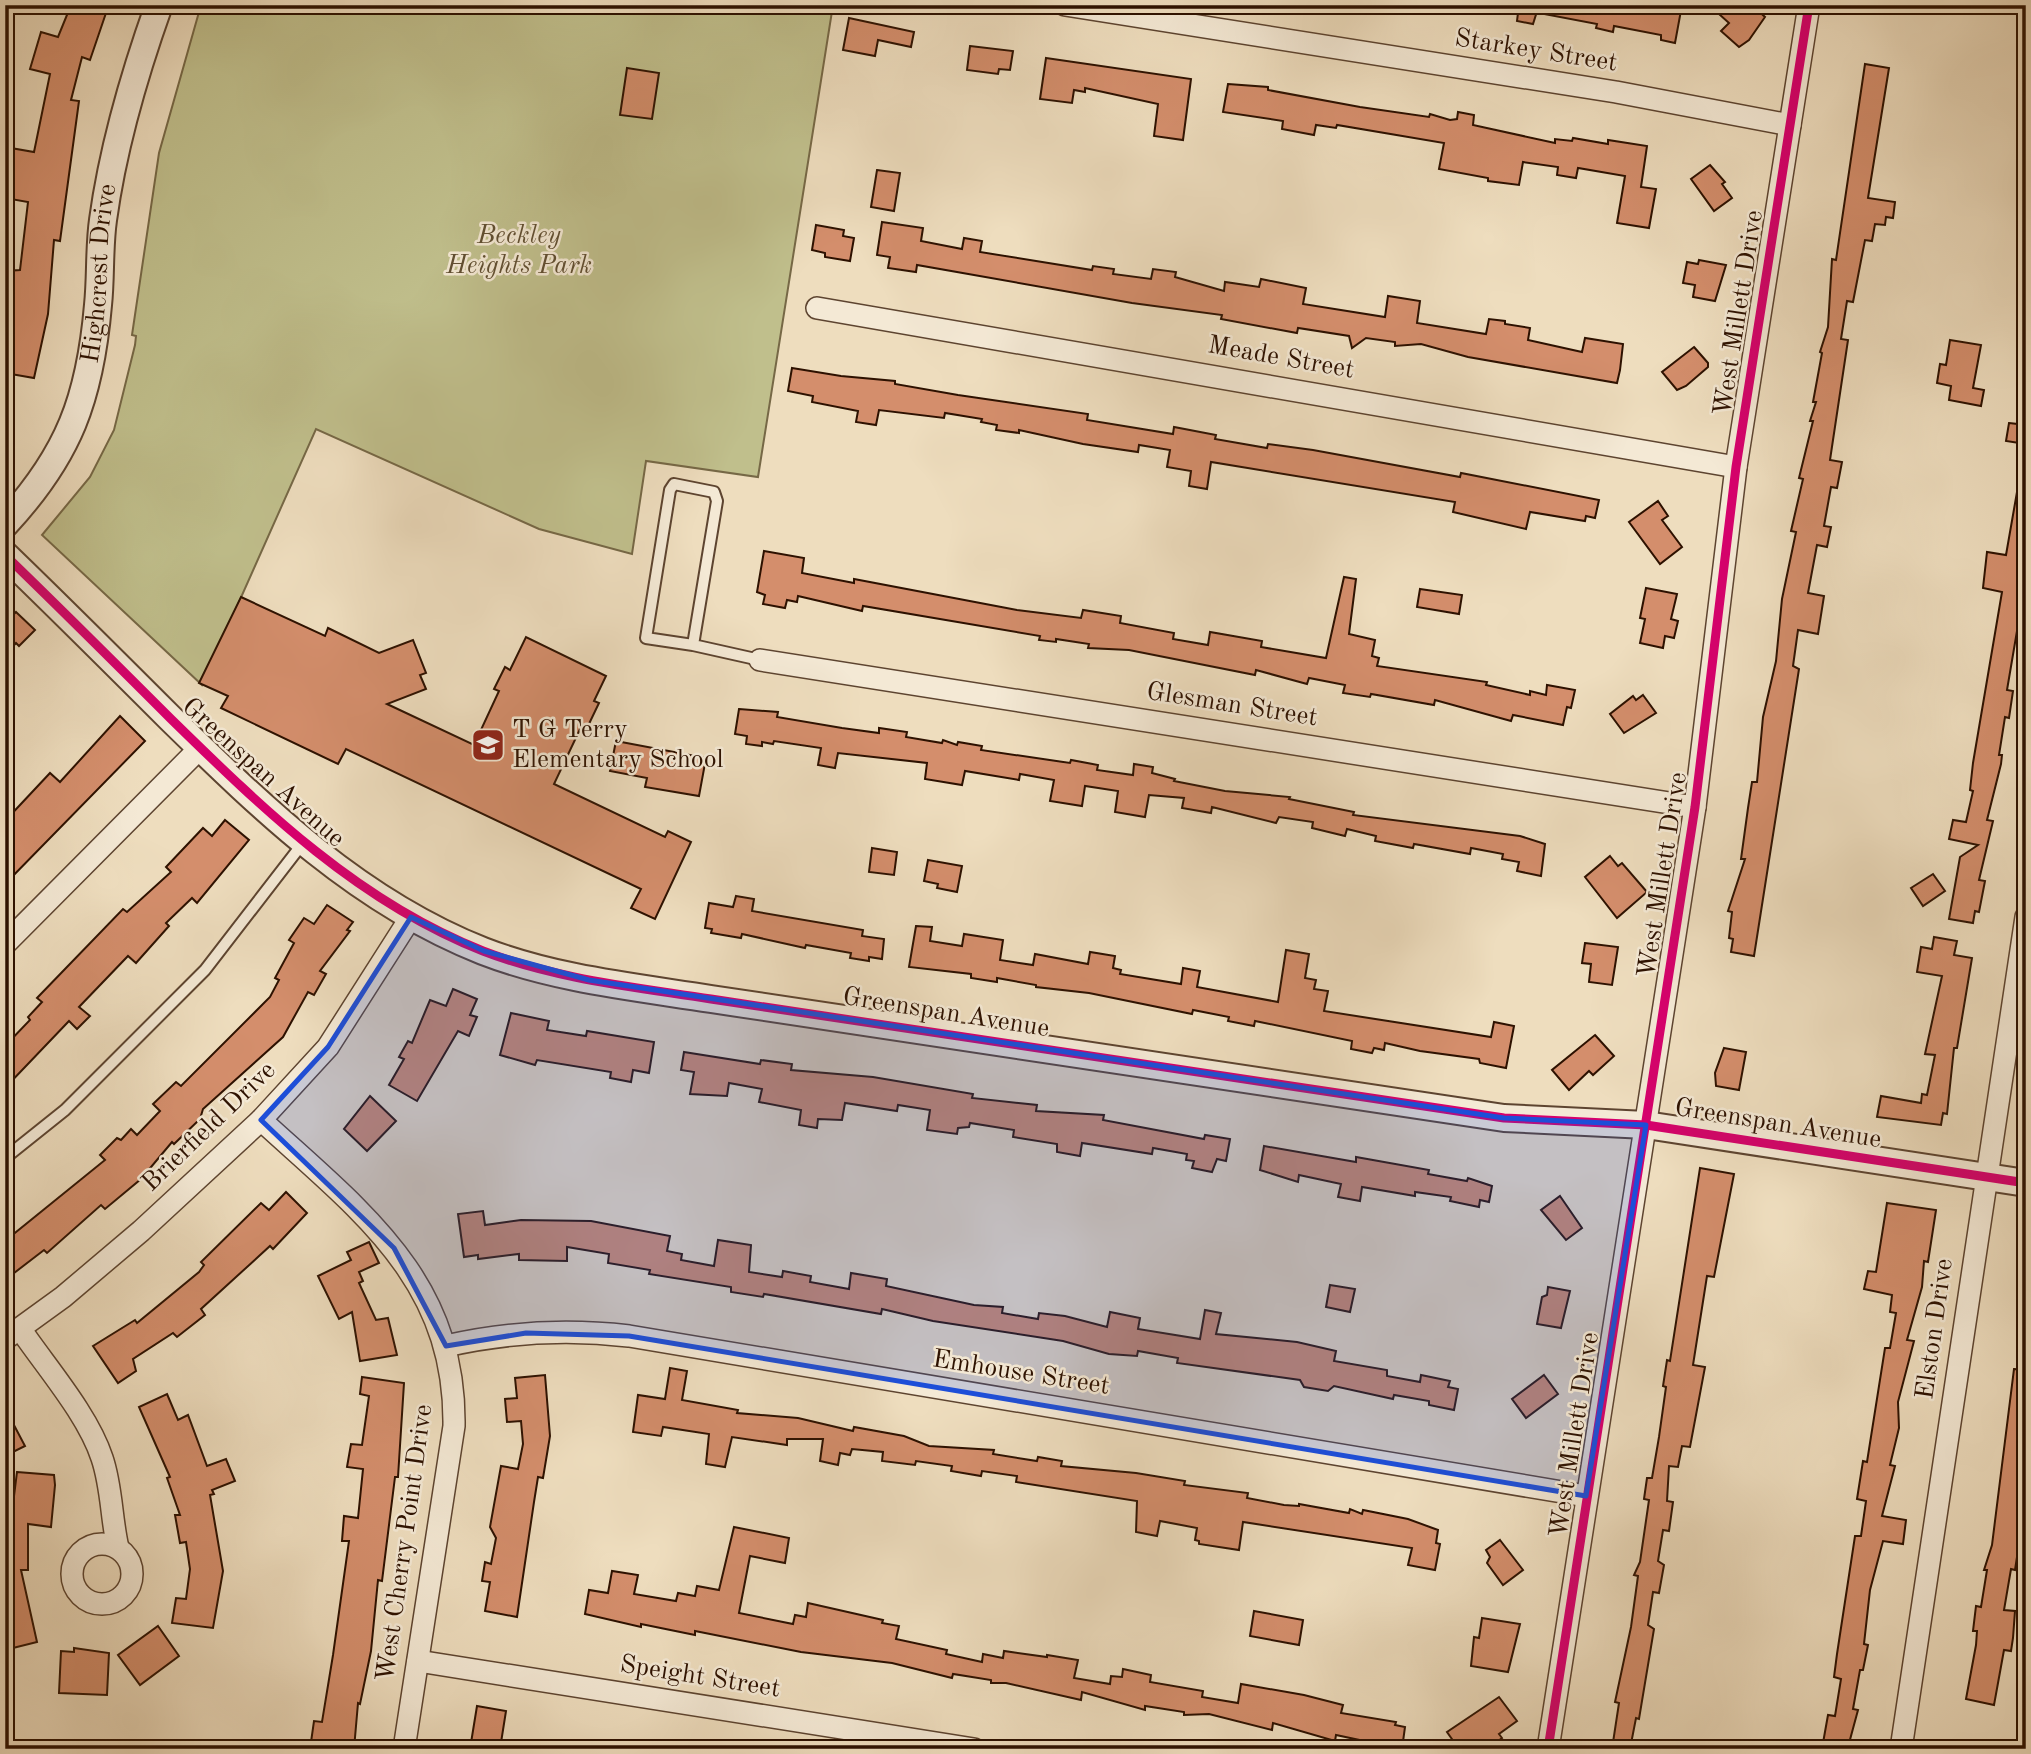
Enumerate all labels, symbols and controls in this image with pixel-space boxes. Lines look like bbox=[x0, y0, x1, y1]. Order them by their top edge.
street label: Starkey Street bbox=[1453, 25, 1619, 77]
street label: Highcrest Drive bbox=[78, 182, 122, 365]
street label: West Millett Drive bbox=[1710, 208, 1768, 418]
park label: Beckley Heights Park bbox=[445, 223, 592, 279]
street label: Meade Street bbox=[1206, 332, 1356, 384]
street label: Glesman Street bbox=[1145, 679, 1319, 731]
street label: Greenspan Avenue bbox=[177, 693, 349, 853]
place label: T G Terry Elementary School bbox=[512, 717, 724, 773]
school or university icon: T G Terry Elementary School bbox=[469, 726, 507, 764]
street label: West Millett Drive bbox=[1634, 770, 1692, 980]
street label: Greenspan Avenue bbox=[841, 984, 1051, 1042]
street label: Brierfield Drive bbox=[137, 1057, 281, 1197]
street label: Greenspan Avenue bbox=[1673, 1095, 1883, 1153]
street label: Elston Drive bbox=[1912, 1257, 1958, 1401]
street label: West Millett Drive bbox=[1546, 1330, 1604, 1540]
street label: Emhouse Street bbox=[931, 1346, 1111, 1400]
street label: West Cherry Point Drive bbox=[373, 1403, 437, 1683]
street label: Speight Street bbox=[618, 1651, 782, 1703]

